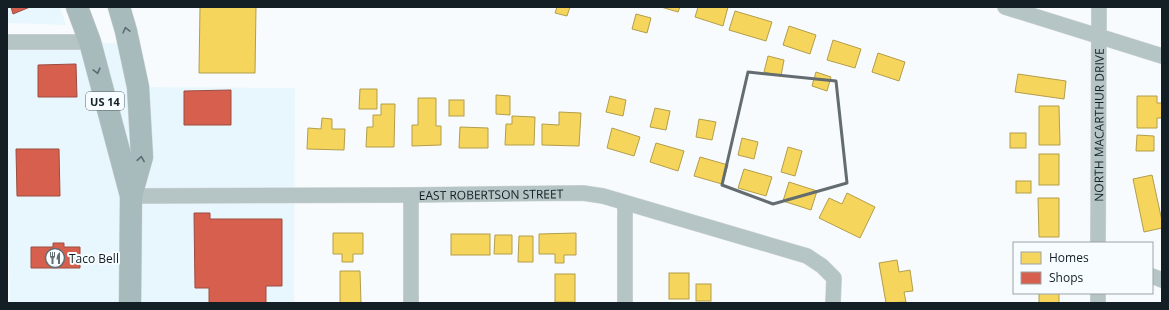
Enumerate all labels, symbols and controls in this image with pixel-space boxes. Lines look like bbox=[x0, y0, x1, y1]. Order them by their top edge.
one-way arrow bbox=[122, 27, 130, 33]
street label: NORTH MACARTHUR DRIVE bbox=[1090, 48, 1107, 202]
one-way arrow bbox=[93, 68, 101, 74]
road number: US 14 bbox=[86, 92, 124, 110]
one-way arrow bbox=[136, 155, 145, 162]
street label: EAST ROBERTSON STREET bbox=[419, 185, 564, 203]
legend bbox=[1013, 242, 1153, 294]
restaurant icon: Taco Bell bbox=[44, 247, 66, 269]
text: Homes bbox=[1049, 249, 1089, 266]
place label: Taco Bell bbox=[69, 250, 119, 267]
text: Shops bbox=[1049, 269, 1084, 286]

